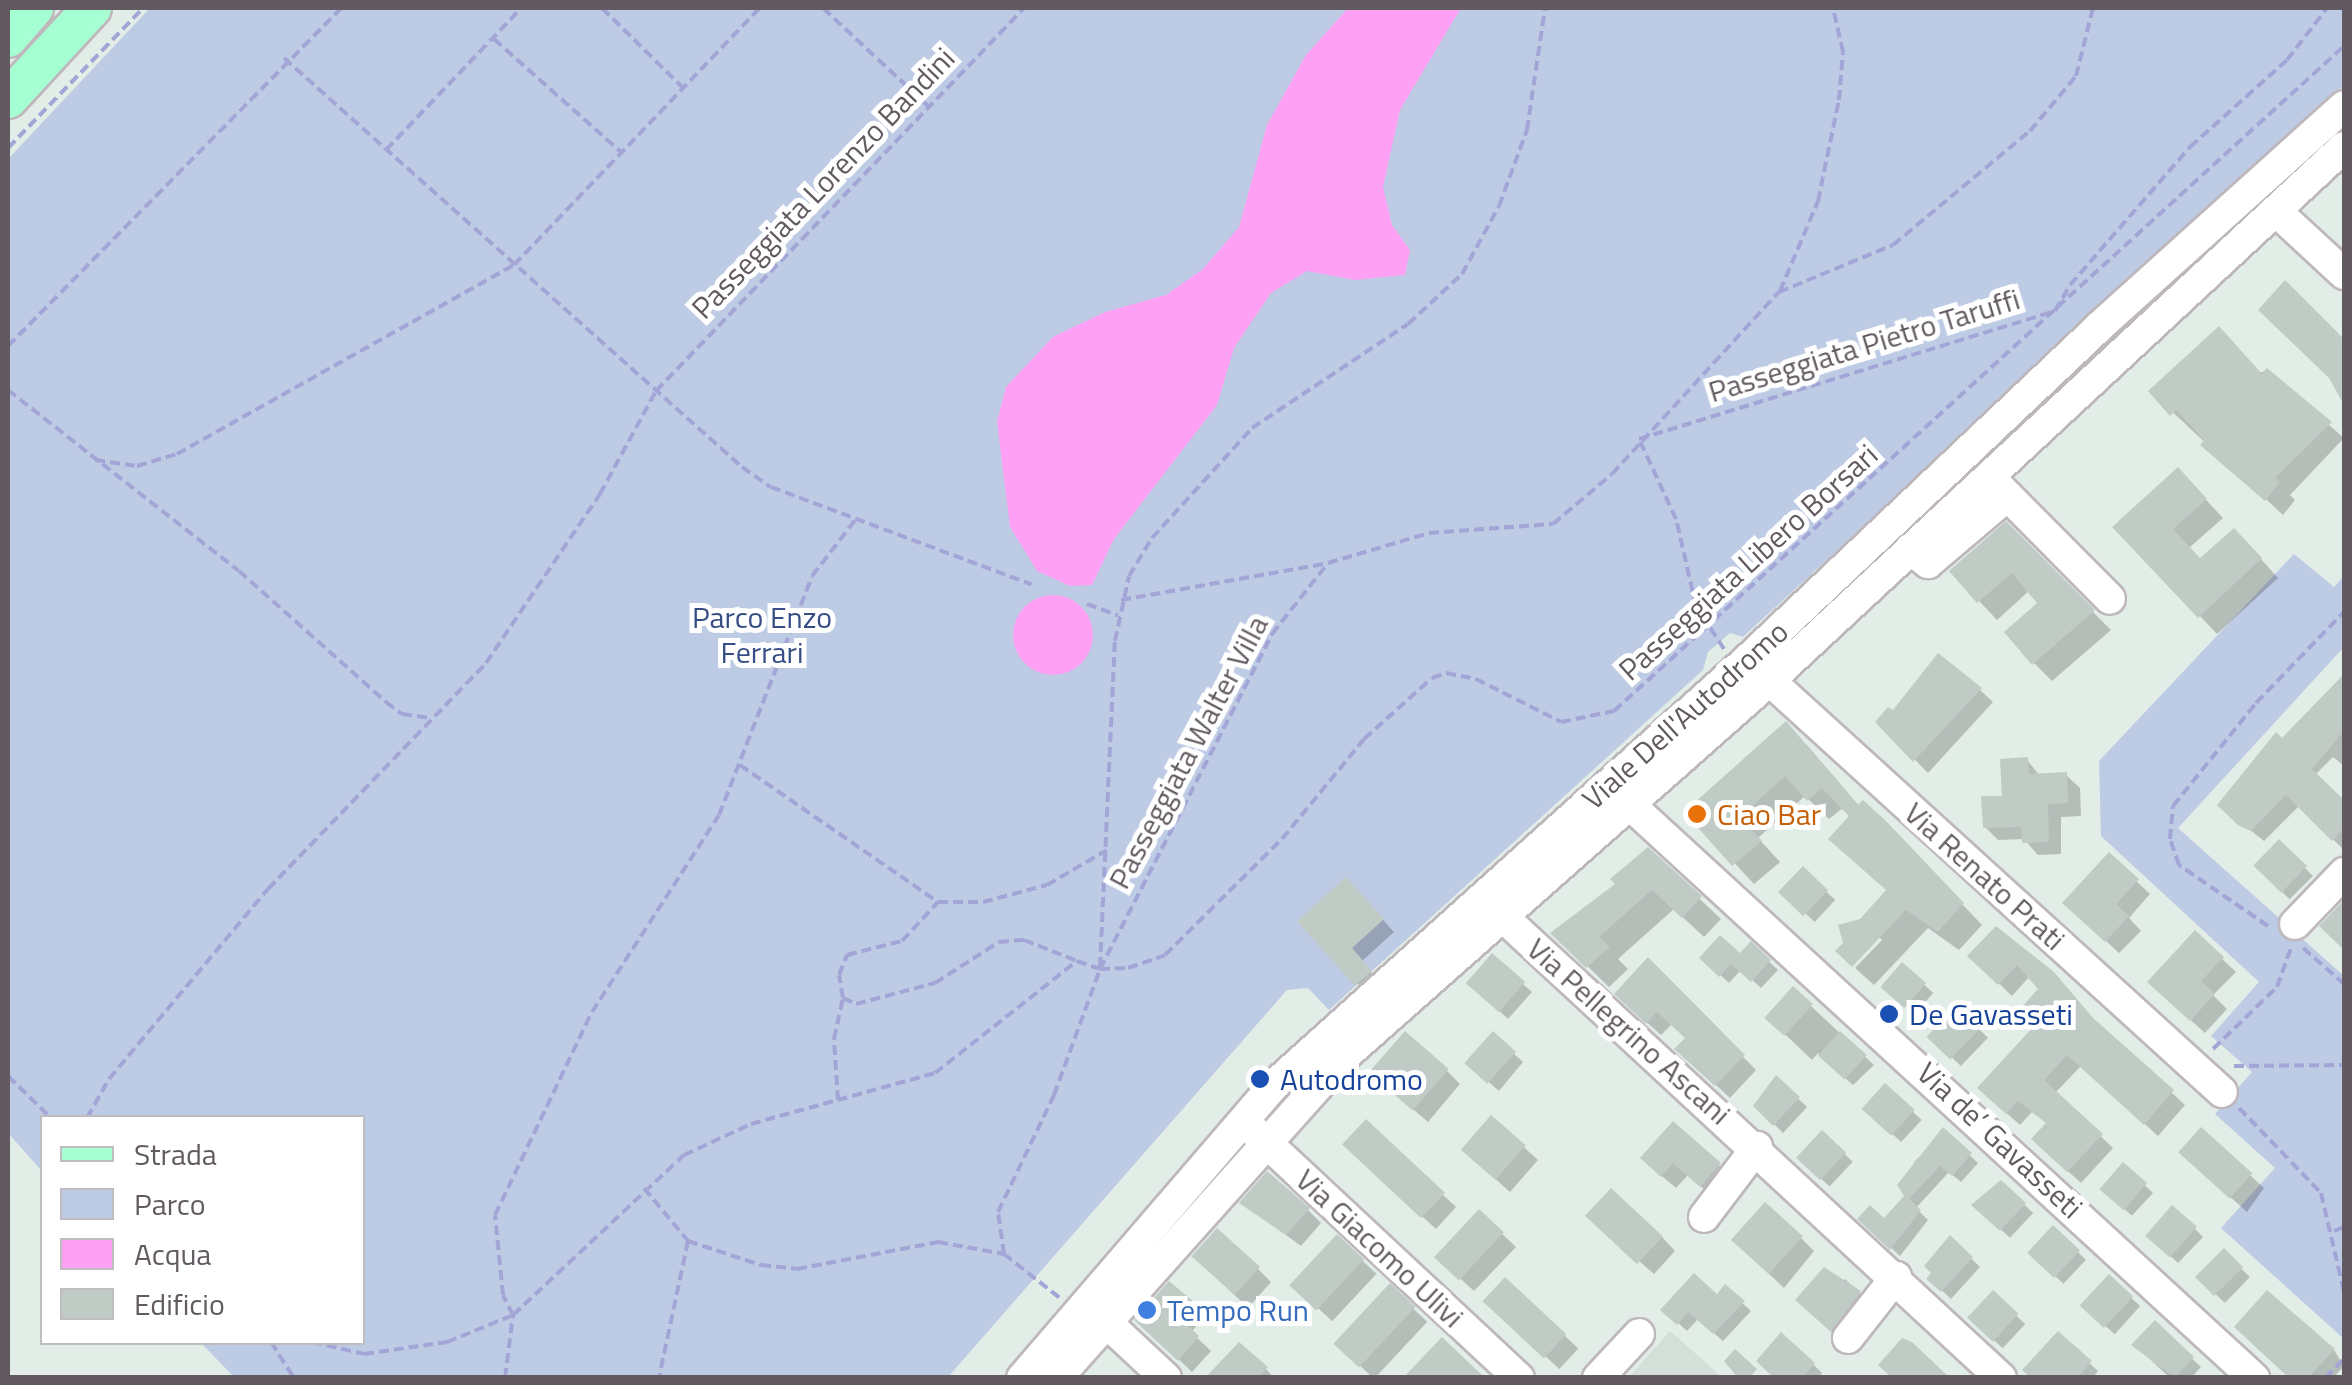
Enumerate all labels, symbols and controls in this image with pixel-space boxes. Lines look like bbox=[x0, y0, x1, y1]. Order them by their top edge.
street label: Passeggiata Lorenzo Bandini bbox=[684, 40, 962, 326]
street label: Passeggiata Pietro Taruffi bbox=[1704, 280, 2024, 410]
street label: Passeggiata Libero Borsari bbox=[1611, 436, 1885, 688]
park label: Parco Enzo Ferrari bbox=[692, 599, 832, 670]
street label: Passeggiata Walter Villa bbox=[1101, 609, 1275, 895]
street label: Viale Dell'Autodromo bbox=[1575, 613, 1795, 817]
street label: Via Renato Prati bbox=[1897, 795, 2073, 957]
place label: Ciao Bar bbox=[1717, 796, 1821, 832]
marker: Ciao Bar bbox=[1686, 803, 1708, 825]
street label: Via Pellegrino Ascani bbox=[1520, 930, 1738, 1132]
place label: De Gavasseti bbox=[1909, 996, 2073, 1032]
marker: De Gavasseti bbox=[1878, 1003, 1900, 1025]
street label: Via de’ Gavasseti bbox=[1910, 1055, 2090, 1225]
place label: Autodromo bbox=[1280, 1061, 1423, 1097]
marker: Autodromo bbox=[1249, 1068, 1271, 1090]
legend bbox=[40, 1115, 365, 1345]
text: Strada bbox=[134, 1131, 217, 1177]
street label: Via Giacomo Ulivi bbox=[1289, 1161, 1471, 1335]
text: Parco bbox=[134, 1181, 206, 1227]
text: Acqua bbox=[134, 1231, 211, 1277]
text: Edificio bbox=[134, 1281, 225, 1327]
place label: Tempo Run bbox=[1167, 1292, 1309, 1328]
marker: Tempo Run bbox=[1136, 1299, 1158, 1321]

